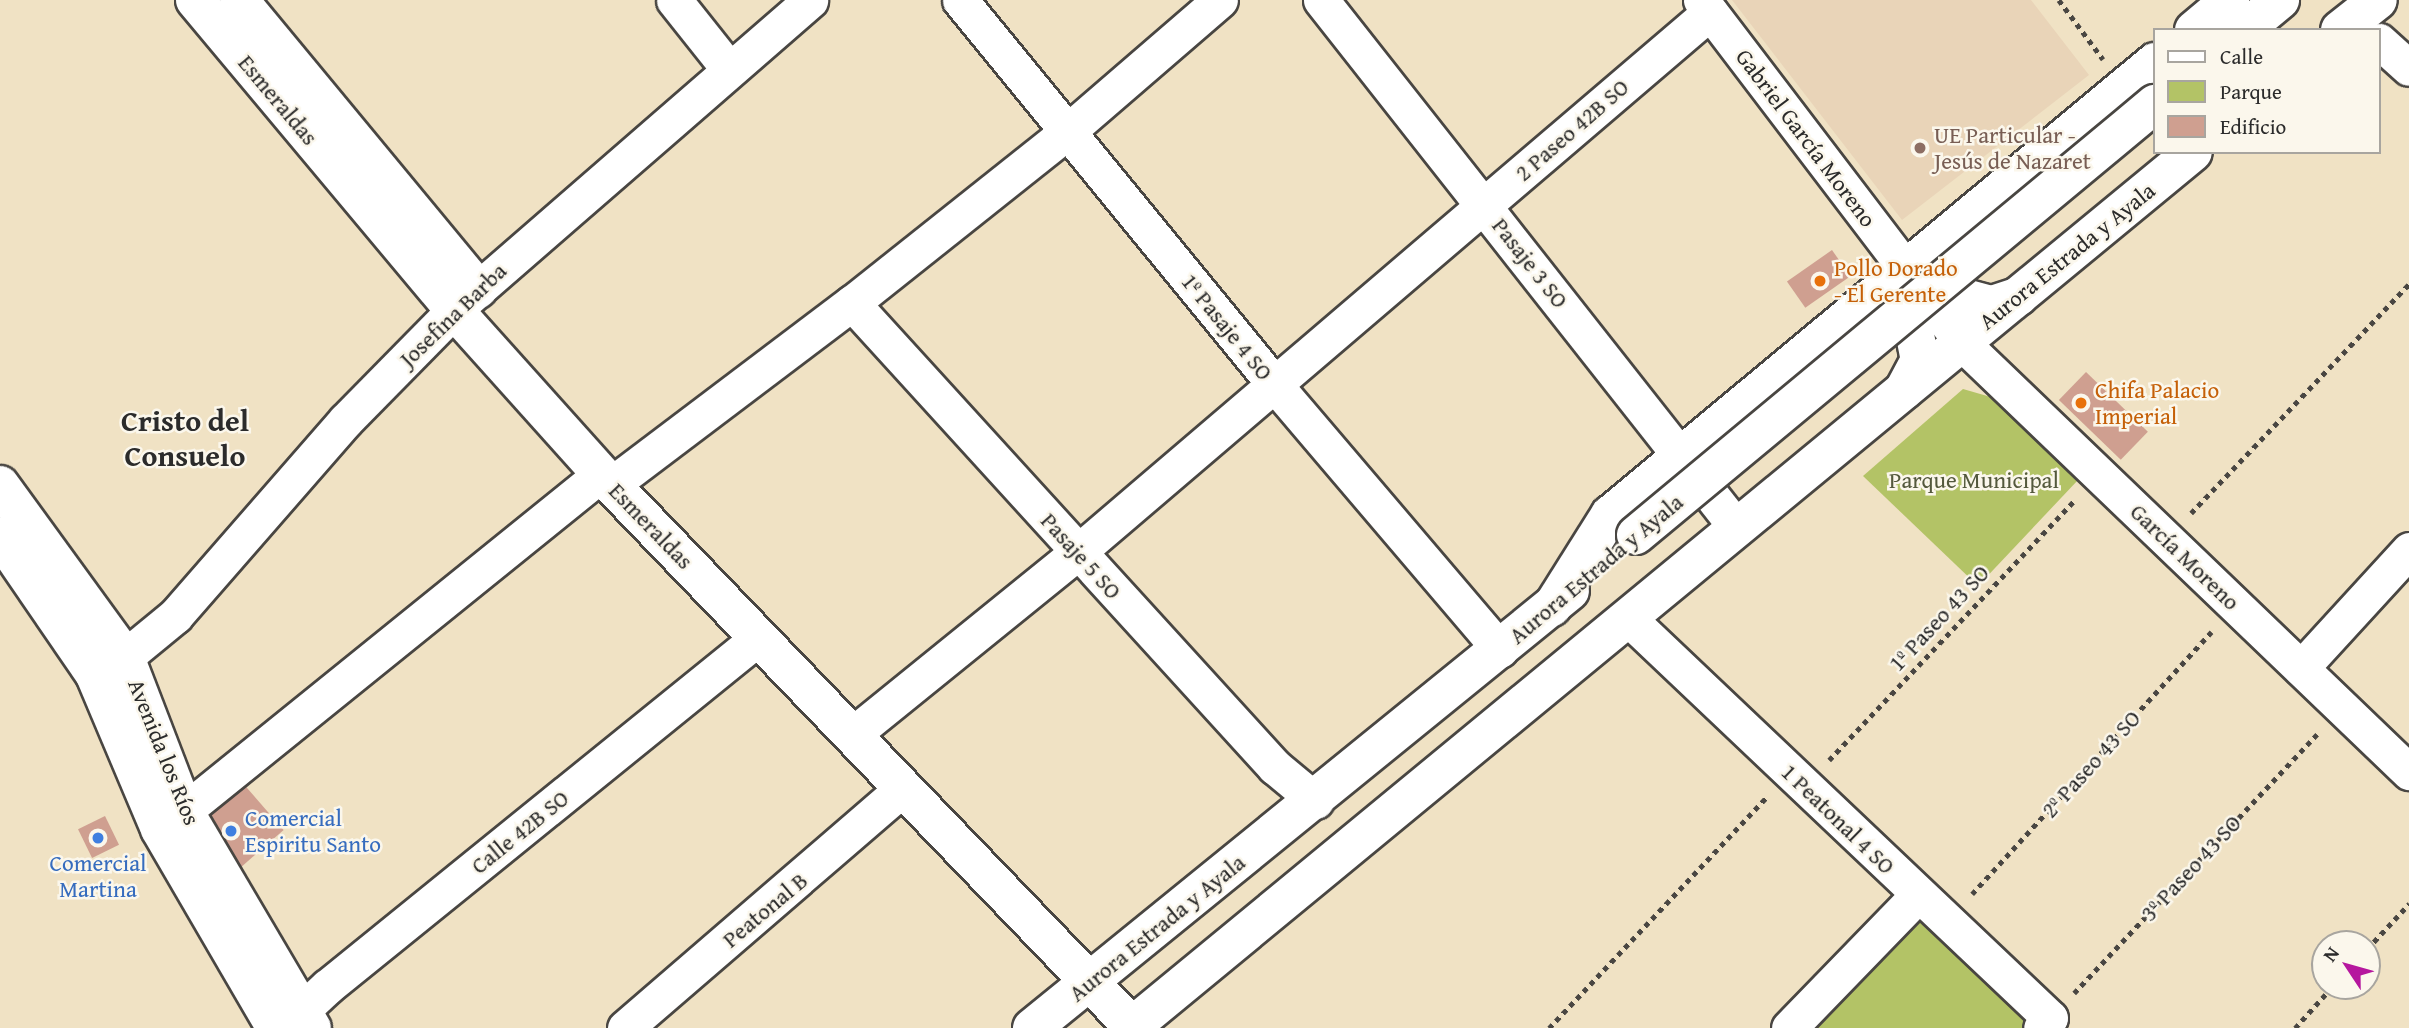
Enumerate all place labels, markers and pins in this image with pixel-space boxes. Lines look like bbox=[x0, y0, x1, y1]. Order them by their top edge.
place label: UE Particular - Jesús de Nazaret bbox=[1934, 121, 2091, 175]
marker: UE Particular - Jesús de Nazaret bbox=[1912, 140, 1928, 156]
place label: Pollo Dorado - El Gerente bbox=[1834, 254, 1958, 308]
marker: Pollo Dorado - El Gerente bbox=[1812, 273, 1828, 289]
place label: Chifa Palacio Imperial bbox=[2095, 376, 2219, 430]
marker: Chifa Palacio Imperial bbox=[2073, 395, 2089, 411]
place label: Comercial Espiritu Santo bbox=[245, 804, 381, 858]
marker: Comercial Espiritu Santo bbox=[223, 823, 239, 839]
marker: Comercial Martina bbox=[90, 830, 106, 846]
place label: Comercial Martina bbox=[50, 849, 146, 903]

